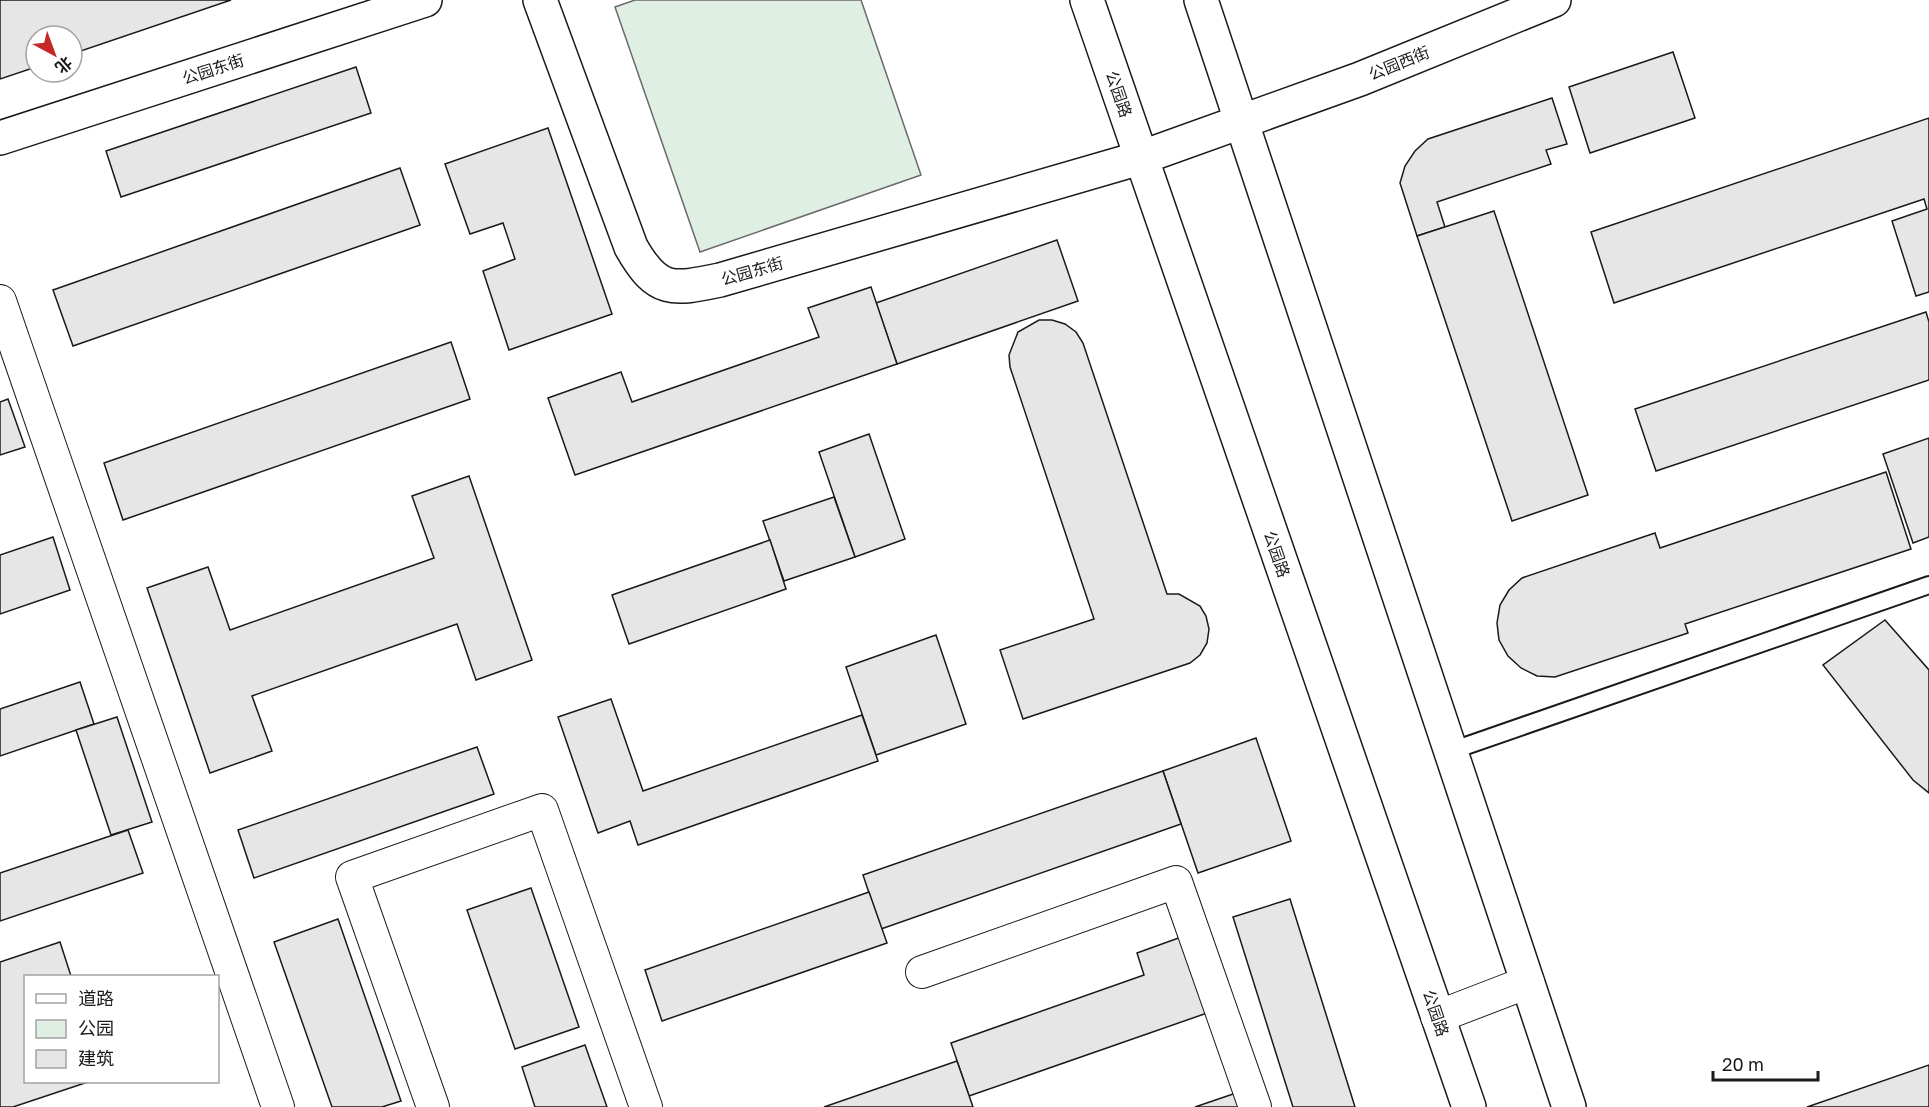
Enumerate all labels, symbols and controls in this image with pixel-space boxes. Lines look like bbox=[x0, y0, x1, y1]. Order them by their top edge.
north arrow bbox=[24, 24, 84, 84]
street label: 公园西街 bbox=[1366, 42, 1432, 84]
street label: 公园东街 bbox=[179, 50, 247, 88]
text: 北 bbox=[51, 53, 76, 78]
street label: 公园路 bbox=[1102, 68, 1136, 120]
street label: 公园东街 bbox=[718, 253, 786, 289]
street label: 公园路 bbox=[1260, 528, 1294, 580]
legend bbox=[24, 975, 219, 1083]
text: 道路 bbox=[78, 987, 114, 1009]
street label: 公园路 bbox=[1419, 987, 1453, 1039]
text: 公园 bbox=[78, 1017, 114, 1039]
scale bar bbox=[1713, 1044, 1818, 1082]
text: 建筑 bbox=[78, 1047, 114, 1069]
text: 20 m bbox=[1722, 1053, 1764, 1075]

